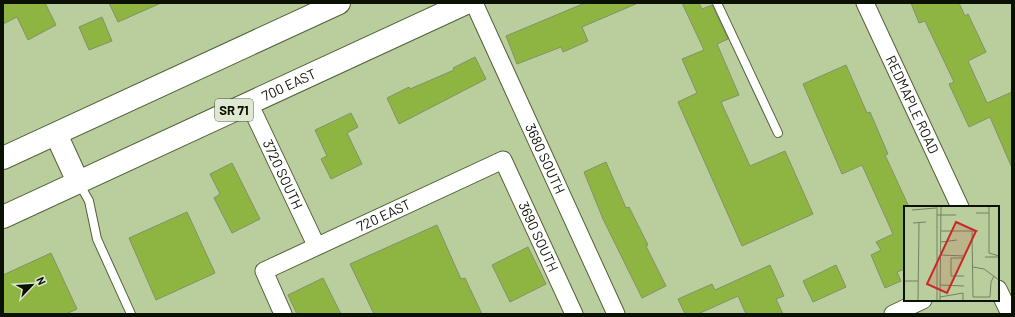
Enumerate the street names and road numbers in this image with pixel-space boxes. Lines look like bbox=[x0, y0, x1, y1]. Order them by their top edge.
street label: REDMAPLE ROAD bbox=[883, 53, 943, 156]
street label: 700 EAST bbox=[259, 65, 318, 104]
road number: SR 71 bbox=[215, 99, 253, 121]
street label: 3680 SOUTH bbox=[522, 120, 569, 196]
street label: 3720 SOUTH bbox=[259, 137, 307, 212]
street label: 720 EAST bbox=[354, 195, 413, 235]
street label: 3690 SOUTH bbox=[515, 199, 562, 274]

